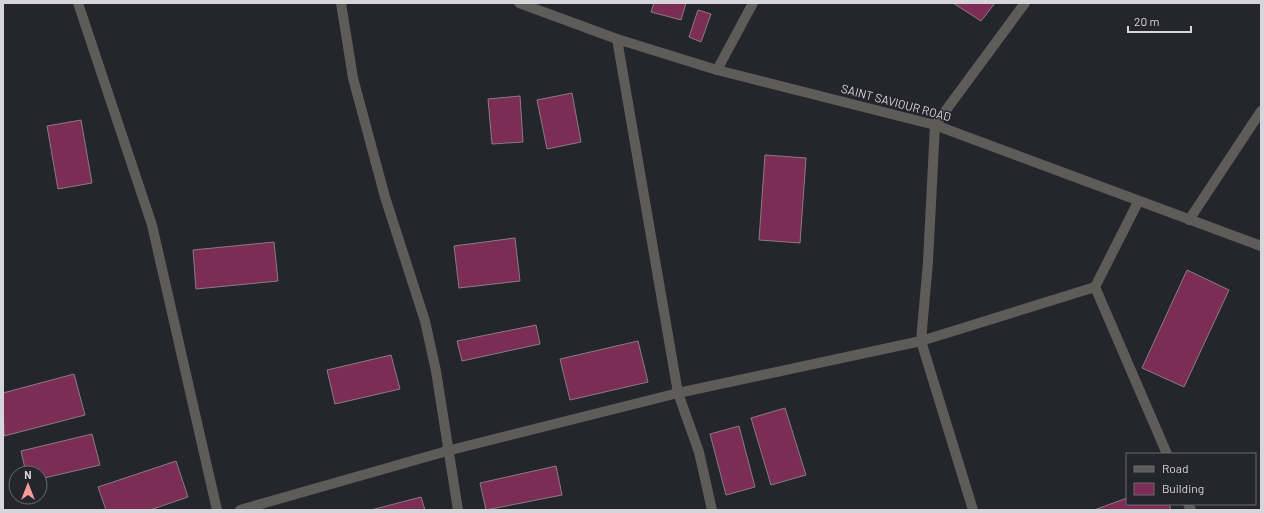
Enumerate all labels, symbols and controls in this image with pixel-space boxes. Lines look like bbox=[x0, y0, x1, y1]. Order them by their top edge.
scale bar bbox=[1128, 8, 1191, 34]
text: 20 m bbox=[1134, 14, 1160, 28]
street label: SAINT SAVIOUR ROAD bbox=[840, 81, 953, 123]
legend bbox=[1126, 453, 1256, 505]
text: Road bbox=[1162, 461, 1189, 475]
north arrow bbox=[8, 465, 48, 505]
text: N bbox=[24, 468, 32, 481]
text: Building bbox=[1162, 481, 1204, 495]

